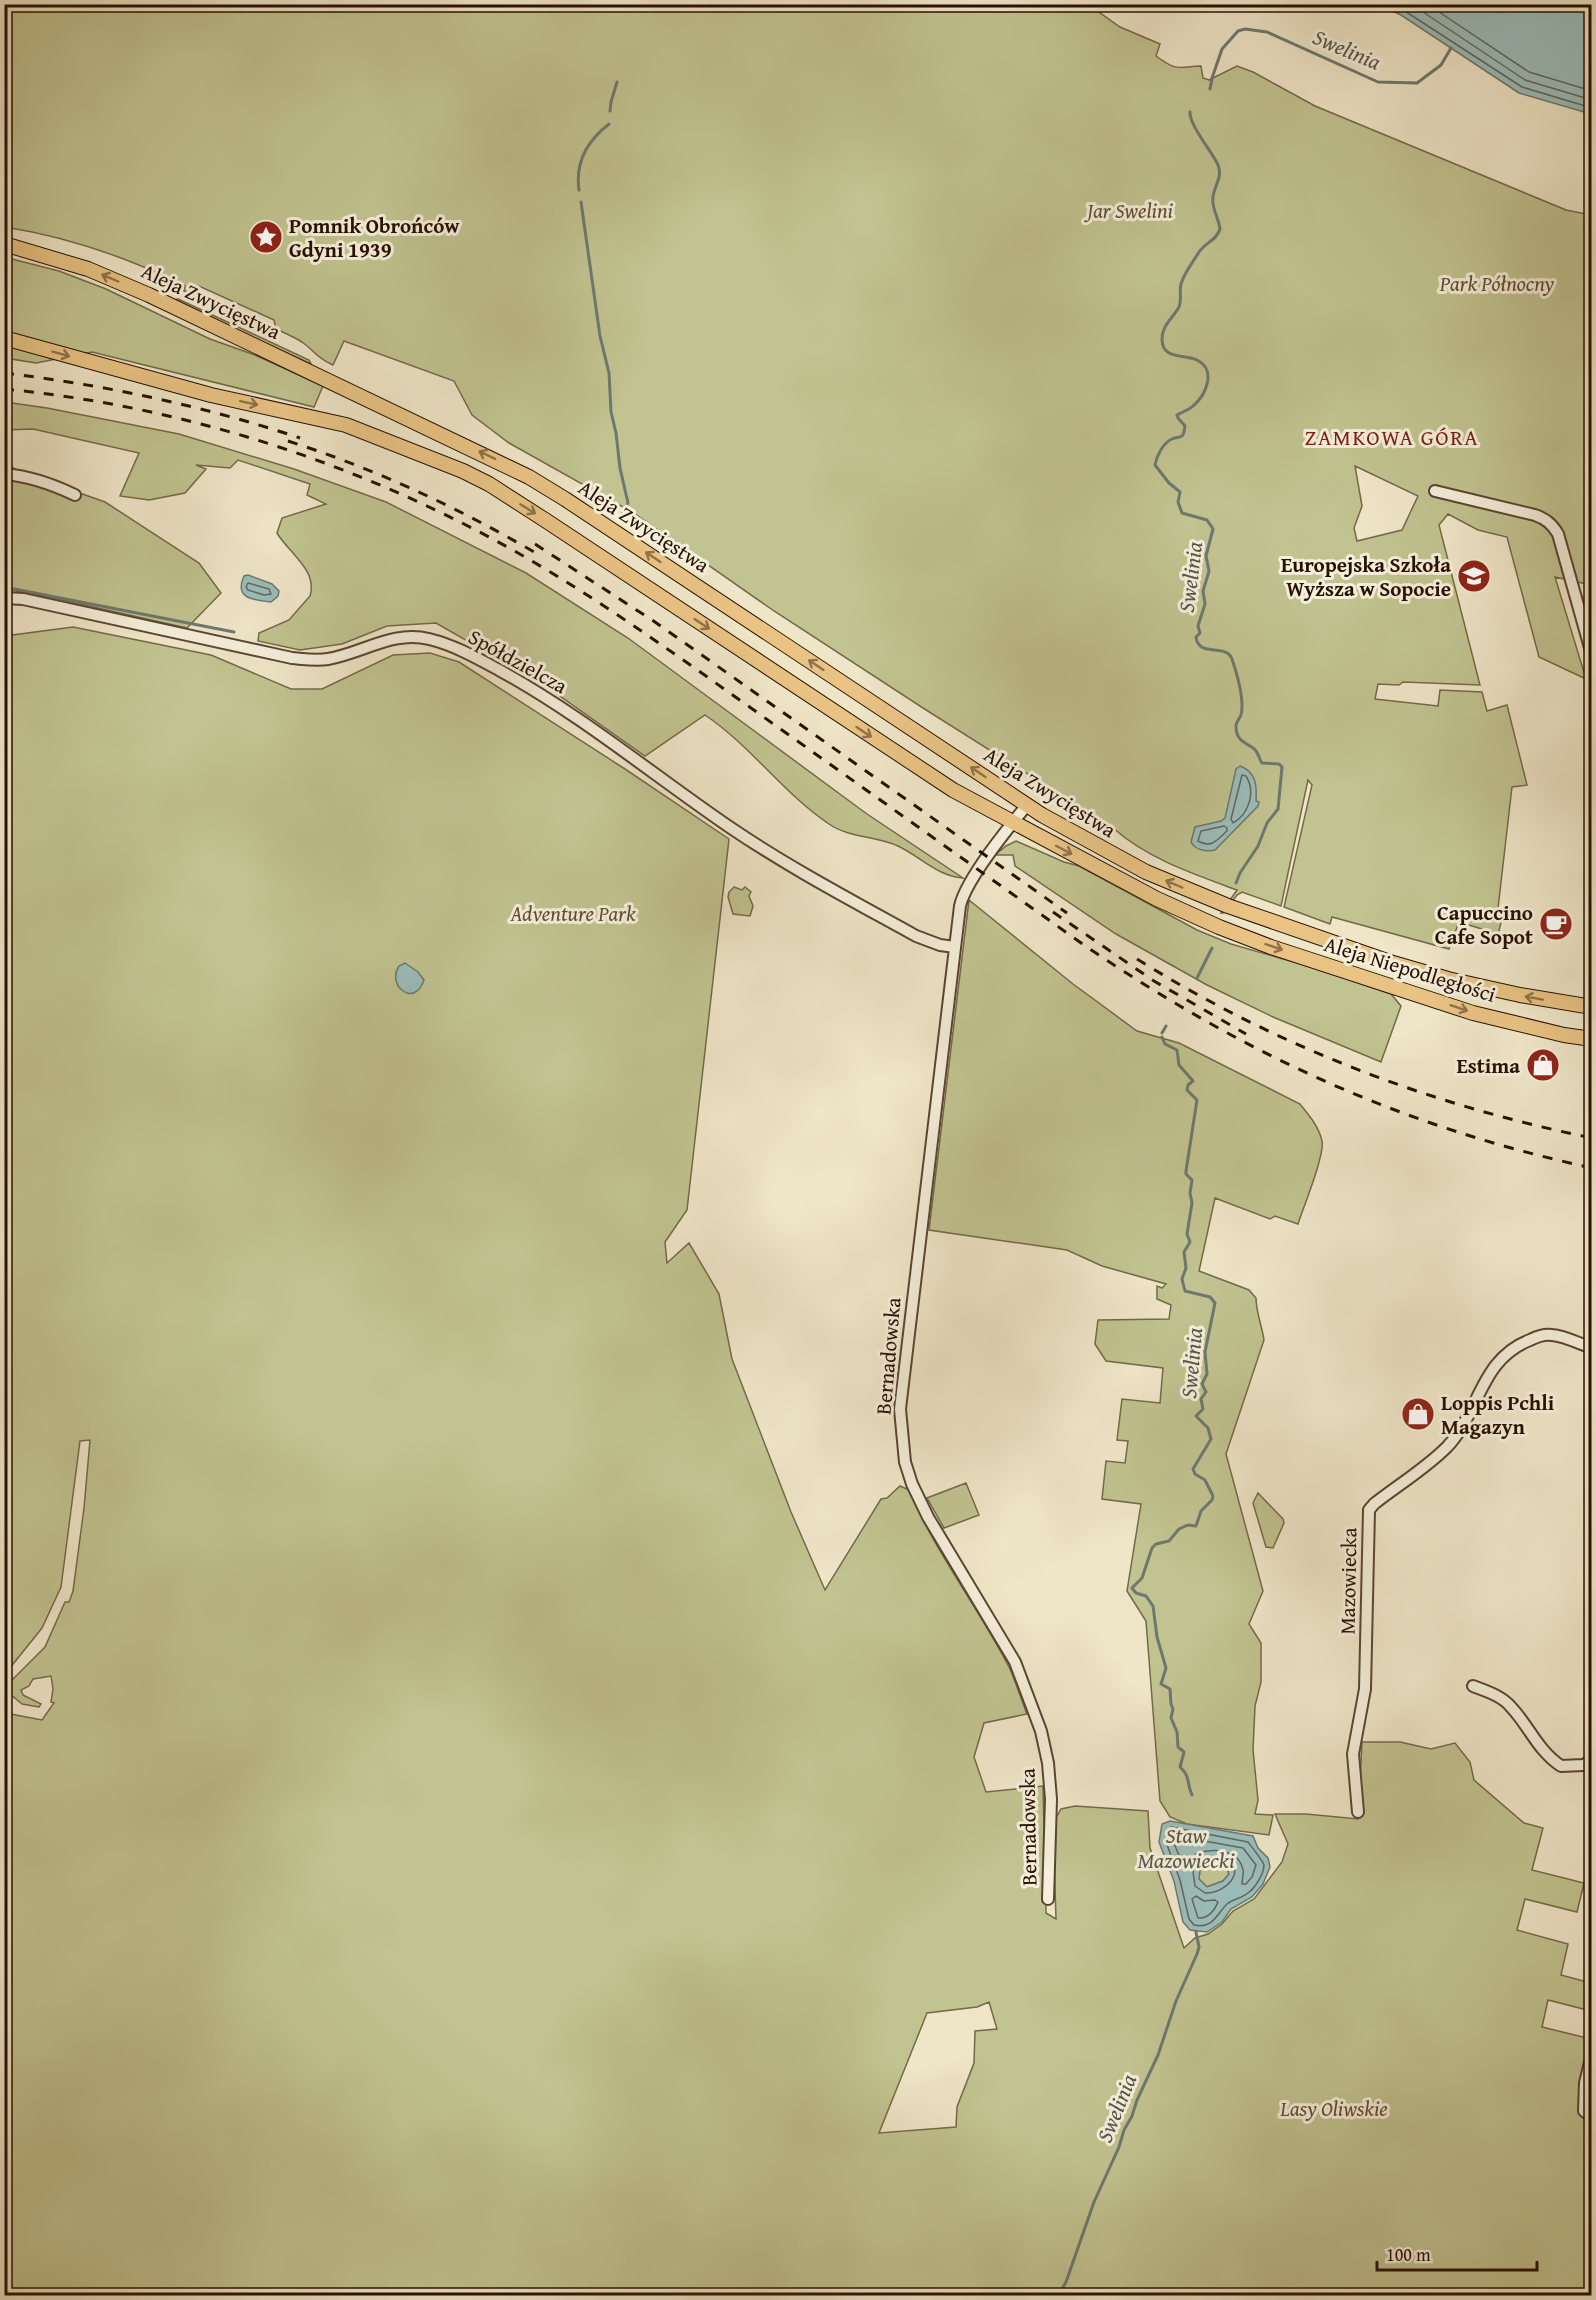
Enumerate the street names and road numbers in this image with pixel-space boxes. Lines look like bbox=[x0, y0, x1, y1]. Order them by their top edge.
street label: Aleja Zwycięstwa bbox=[136, 255, 286, 347]
street label: Aleja Zwycięstwa bbox=[572, 472, 716, 580]
street label: Spółdzielcza bbox=[463, 621, 573, 701]
street label: Aleja Zwycięstwa bbox=[978, 739, 1122, 845]
street label: Aleja Niepodległości bbox=[1320, 928, 1500, 1010]
street label: Bernadowska bbox=[867, 1296, 909, 1416]
street label: Mazowiecka bbox=[1332, 1527, 1364, 1635]
street label: Bernadowska bbox=[1011, 1768, 1045, 1886]

